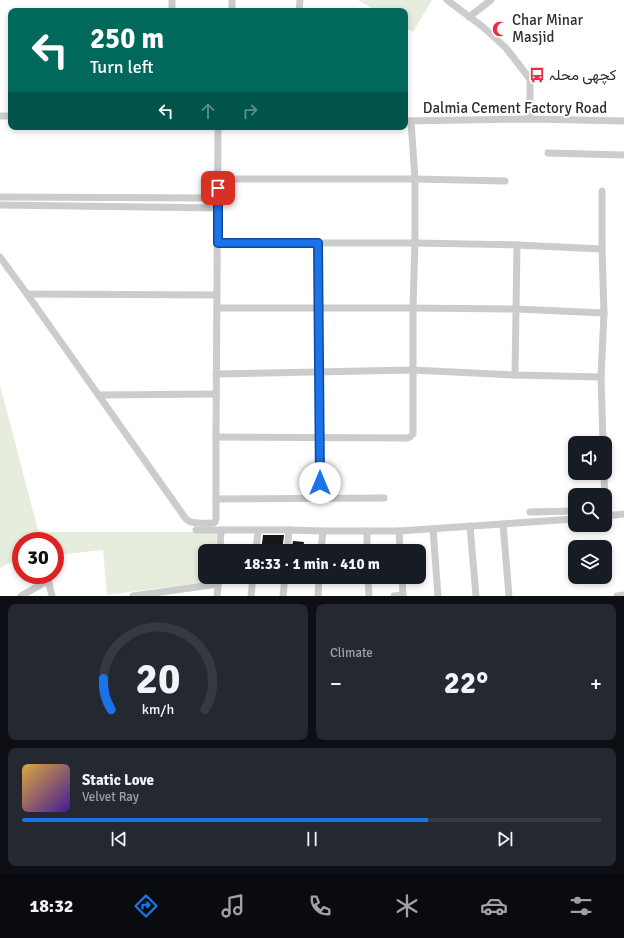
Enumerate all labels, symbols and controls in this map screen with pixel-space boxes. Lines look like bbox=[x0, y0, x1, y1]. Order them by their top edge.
place label: Char Minar Masjid bbox=[512, 11, 584, 46]
mosque icon: Char Minar Masjid bbox=[491, 20, 509, 38]
text: 250 m bbox=[90, 22, 164, 56]
icon: left bbox=[24, 24, 76, 76]
text: Turn left bbox=[90, 56, 153, 78]
bus stop icon: کچھی محلہ bbox=[528, 66, 546, 84]
place label: کچھی محلہ bbox=[549, 66, 617, 85]
street label: Dalmia Cement Factory Road bbox=[423, 99, 607, 117]
icon: left bbox=[155, 100, 177, 122]
icon: ahead bbox=[197, 100, 219, 122]
icon: right bbox=[239, 100, 261, 122]
pin bbox=[201, 171, 235, 205]
icon: arrive bbox=[207, 177, 229, 199]
map controls bbox=[568, 436, 612, 584]
button: sound bbox=[568, 436, 612, 480]
position arrow bbox=[299, 462, 341, 504]
button: search bbox=[568, 488, 612, 532]
speed limit sign: 30 bbox=[12, 532, 64, 584]
button: layers bbox=[568, 540, 612, 584]
text: 18:33 · 1 min · 410 m bbox=[244, 555, 380, 573]
text: Climate bbox=[330, 645, 373, 661]
text: 20 bbox=[136, 654, 180, 705]
text: 22° bbox=[444, 665, 488, 702]
text: − bbox=[330, 670, 342, 697]
text: + bbox=[590, 670, 602, 697]
text: km/h bbox=[142, 701, 174, 718]
text: Static Love bbox=[82, 771, 154, 789]
text: Velvet Ray bbox=[82, 789, 139, 805]
icon: previous bbox=[108, 828, 130, 850]
icon: pause bbox=[301, 828, 323, 850]
icon: next bbox=[494, 828, 516, 850]
icon: directions bbox=[132, 892, 160, 920]
icon: music bbox=[219, 892, 247, 920]
icon: phone bbox=[306, 892, 334, 920]
icon: climate bbox=[393, 892, 421, 920]
icon: car bbox=[480, 892, 508, 920]
icon: filters bbox=[567, 892, 595, 920]
text: 18:32 bbox=[29, 895, 74, 917]

